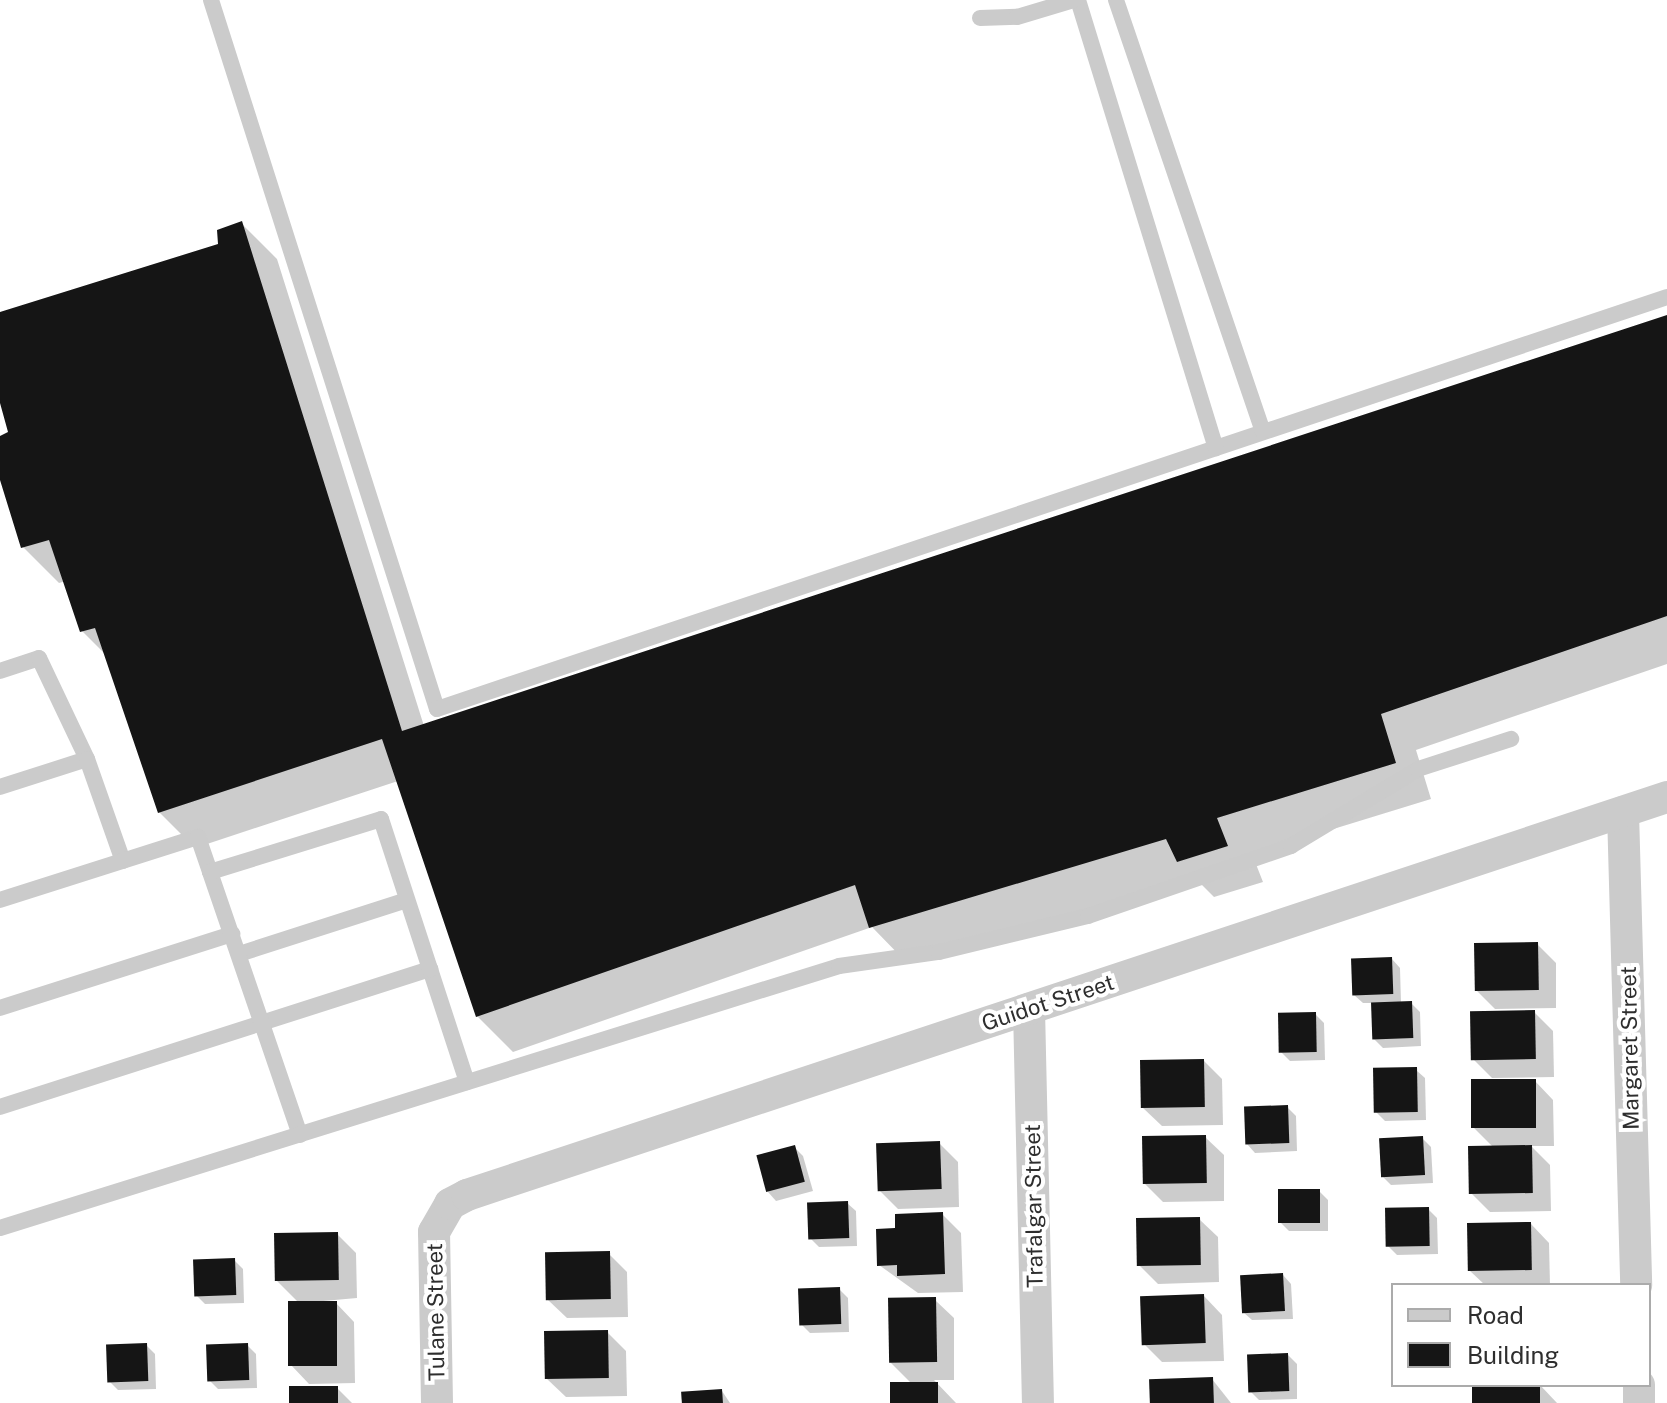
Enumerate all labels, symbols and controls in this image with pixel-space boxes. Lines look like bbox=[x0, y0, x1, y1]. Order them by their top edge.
street label: Margaret Street bbox=[1615, 966, 1645, 1130]
street label: Guidot Street bbox=[978, 969, 1118, 1037]
street label: Trafalgar Street bbox=[1019, 1124, 1049, 1288]
street label: Tulane Street bbox=[422, 1243, 450, 1381]
legend bbox=[1391, 1283, 1651, 1387]
text: Road bbox=[1467, 1301, 1524, 1329]
text: Building bbox=[1467, 1341, 1559, 1369]

